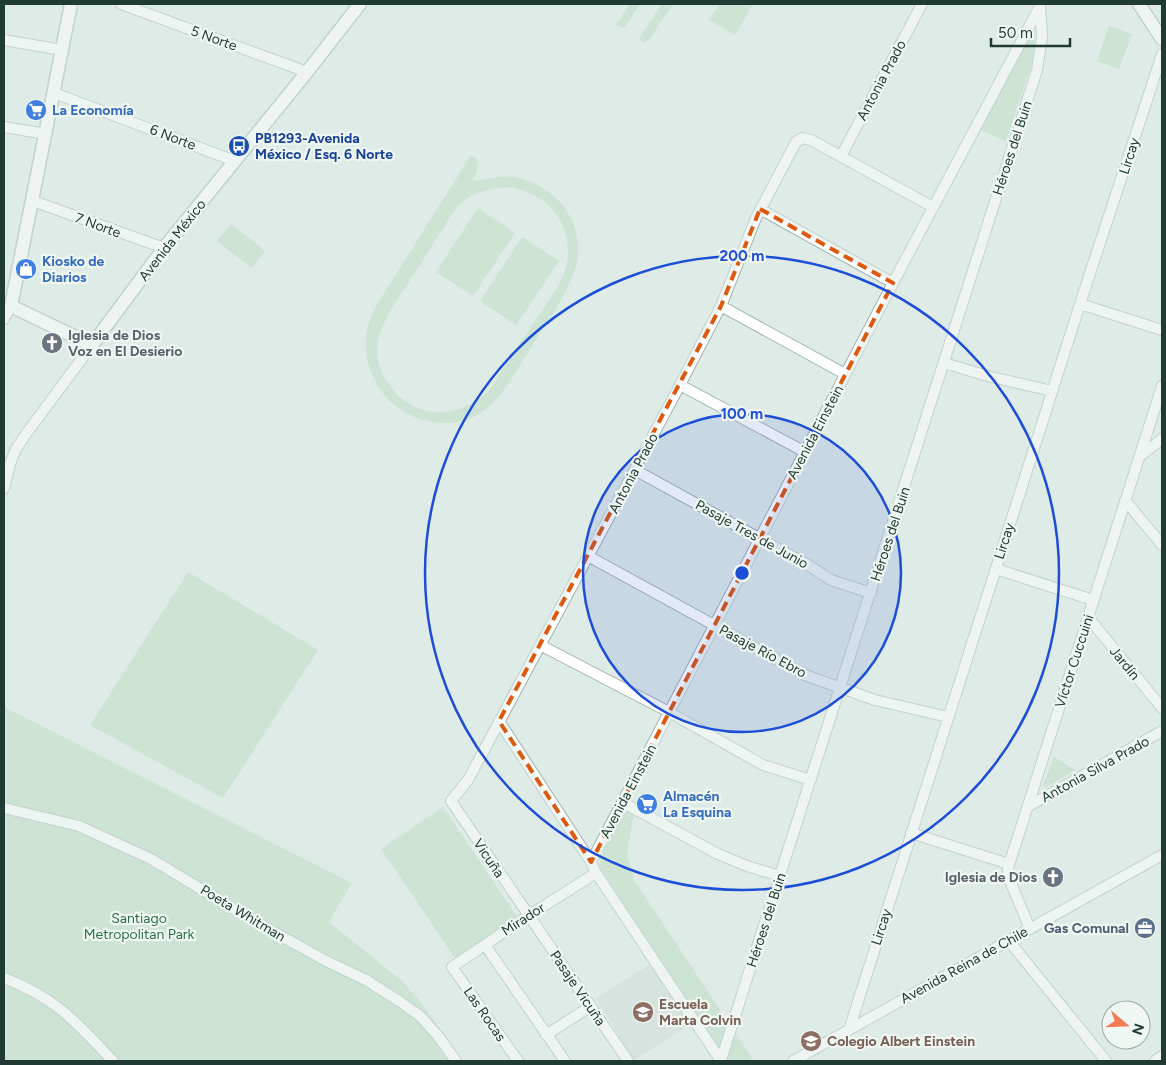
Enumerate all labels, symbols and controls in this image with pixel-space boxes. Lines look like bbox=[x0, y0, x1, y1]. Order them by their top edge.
scale bar bbox=[991, 15, 1070, 47]
street label: 5 Norte bbox=[188, 22, 240, 55]
text: 50 m bbox=[998, 24, 1033, 42]
street label: Antonia Prado bbox=[853, 37, 910, 123]
supermarket icon: La Economía bbox=[24, 98, 48, 122]
street label: Héroes del Buin bbox=[989, 99, 1036, 198]
place label: La Economía bbox=[52, 102, 134, 119]
street label: 6 Norte bbox=[147, 121, 199, 154]
place label: PB1293-Avenida México / Esq. 6 Norte bbox=[255, 130, 393, 163]
bus stop icon: PB1293-Avenida México / Esq. 6 Norte bbox=[227, 134, 251, 158]
street label: Lircay bbox=[1116, 135, 1144, 176]
street label: Avenida México bbox=[135, 196, 210, 285]
street label: 7 Norte bbox=[73, 209, 123, 242]
text: 200 m bbox=[720, 247, 764, 265]
place label: Kiosko de Diarios bbox=[42, 253, 105, 286]
shop icon: Kiosko de Diarios bbox=[14, 257, 38, 281]
place label: Iglesia de Dios Voz en El Desierio bbox=[68, 327, 182, 360]
church icon: Iglesia de Dios Voz en El Desierio bbox=[40, 331, 64, 355]
street label: Avenida Einstein bbox=[784, 382, 847, 482]
text: 100 m bbox=[721, 405, 763, 423]
street label: Antonia Prado bbox=[605, 430, 662, 516]
street label: Héroes del Buin bbox=[867, 485, 914, 584]
street label: Pasaje Tres de Junio bbox=[692, 496, 811, 573]
street label: Lircay bbox=[991, 520, 1019, 561]
centre of rings bbox=[733, 564, 751, 582]
street label: Víctor Cuccuini bbox=[1051, 612, 1098, 710]
street label: Pasaje Río Ebro bbox=[716, 621, 809, 682]
street label: Jardín bbox=[1106, 643, 1143, 684]
street label: Antonia Silva Prado bbox=[1038, 733, 1152, 806]
street label: Avenida Einstein bbox=[597, 741, 660, 841]
place label: Almacén La Esquina bbox=[663, 788, 731, 821]
supermarket icon: Almacén La Esquina bbox=[635, 792, 659, 816]
street label: Vicuña bbox=[469, 836, 508, 881]
church icon: Iglesia de Dios bbox=[1041, 865, 1065, 889]
place label: Iglesia de Dios bbox=[945, 869, 1037, 886]
street label: Héroes del Buin bbox=[743, 871, 790, 970]
street label: Poeta Whitman bbox=[197, 881, 289, 946]
street label: Mirador bbox=[499, 899, 548, 940]
street label: Lircay bbox=[868, 906, 896, 947]
park label: Santiago Metropolitan Park bbox=[84, 910, 195, 943]
office icon: Gas Comunal bbox=[1133, 916, 1157, 940]
place label: Gas Comunal bbox=[1044, 920, 1129, 937]
street label: Avenida Reina de Chile bbox=[898, 923, 1031, 1008]
street label: Pasaje Vicuña bbox=[546, 947, 609, 1029]
street label: Las Rocas bbox=[460, 984, 509, 1045]
place label: Escuela Marta Colvin bbox=[659, 996, 741, 1029]
school or university icon: Escuela Marta Colvin bbox=[631, 1000, 655, 1024]
north arrow bbox=[1101, 1000, 1151, 1050]
text: N bbox=[1128, 1021, 1148, 1037]
school or university icon: Colegio Albert Einstein bbox=[799, 1029, 823, 1053]
place label: Colegio Albert Einstein bbox=[827, 1033, 975, 1050]

